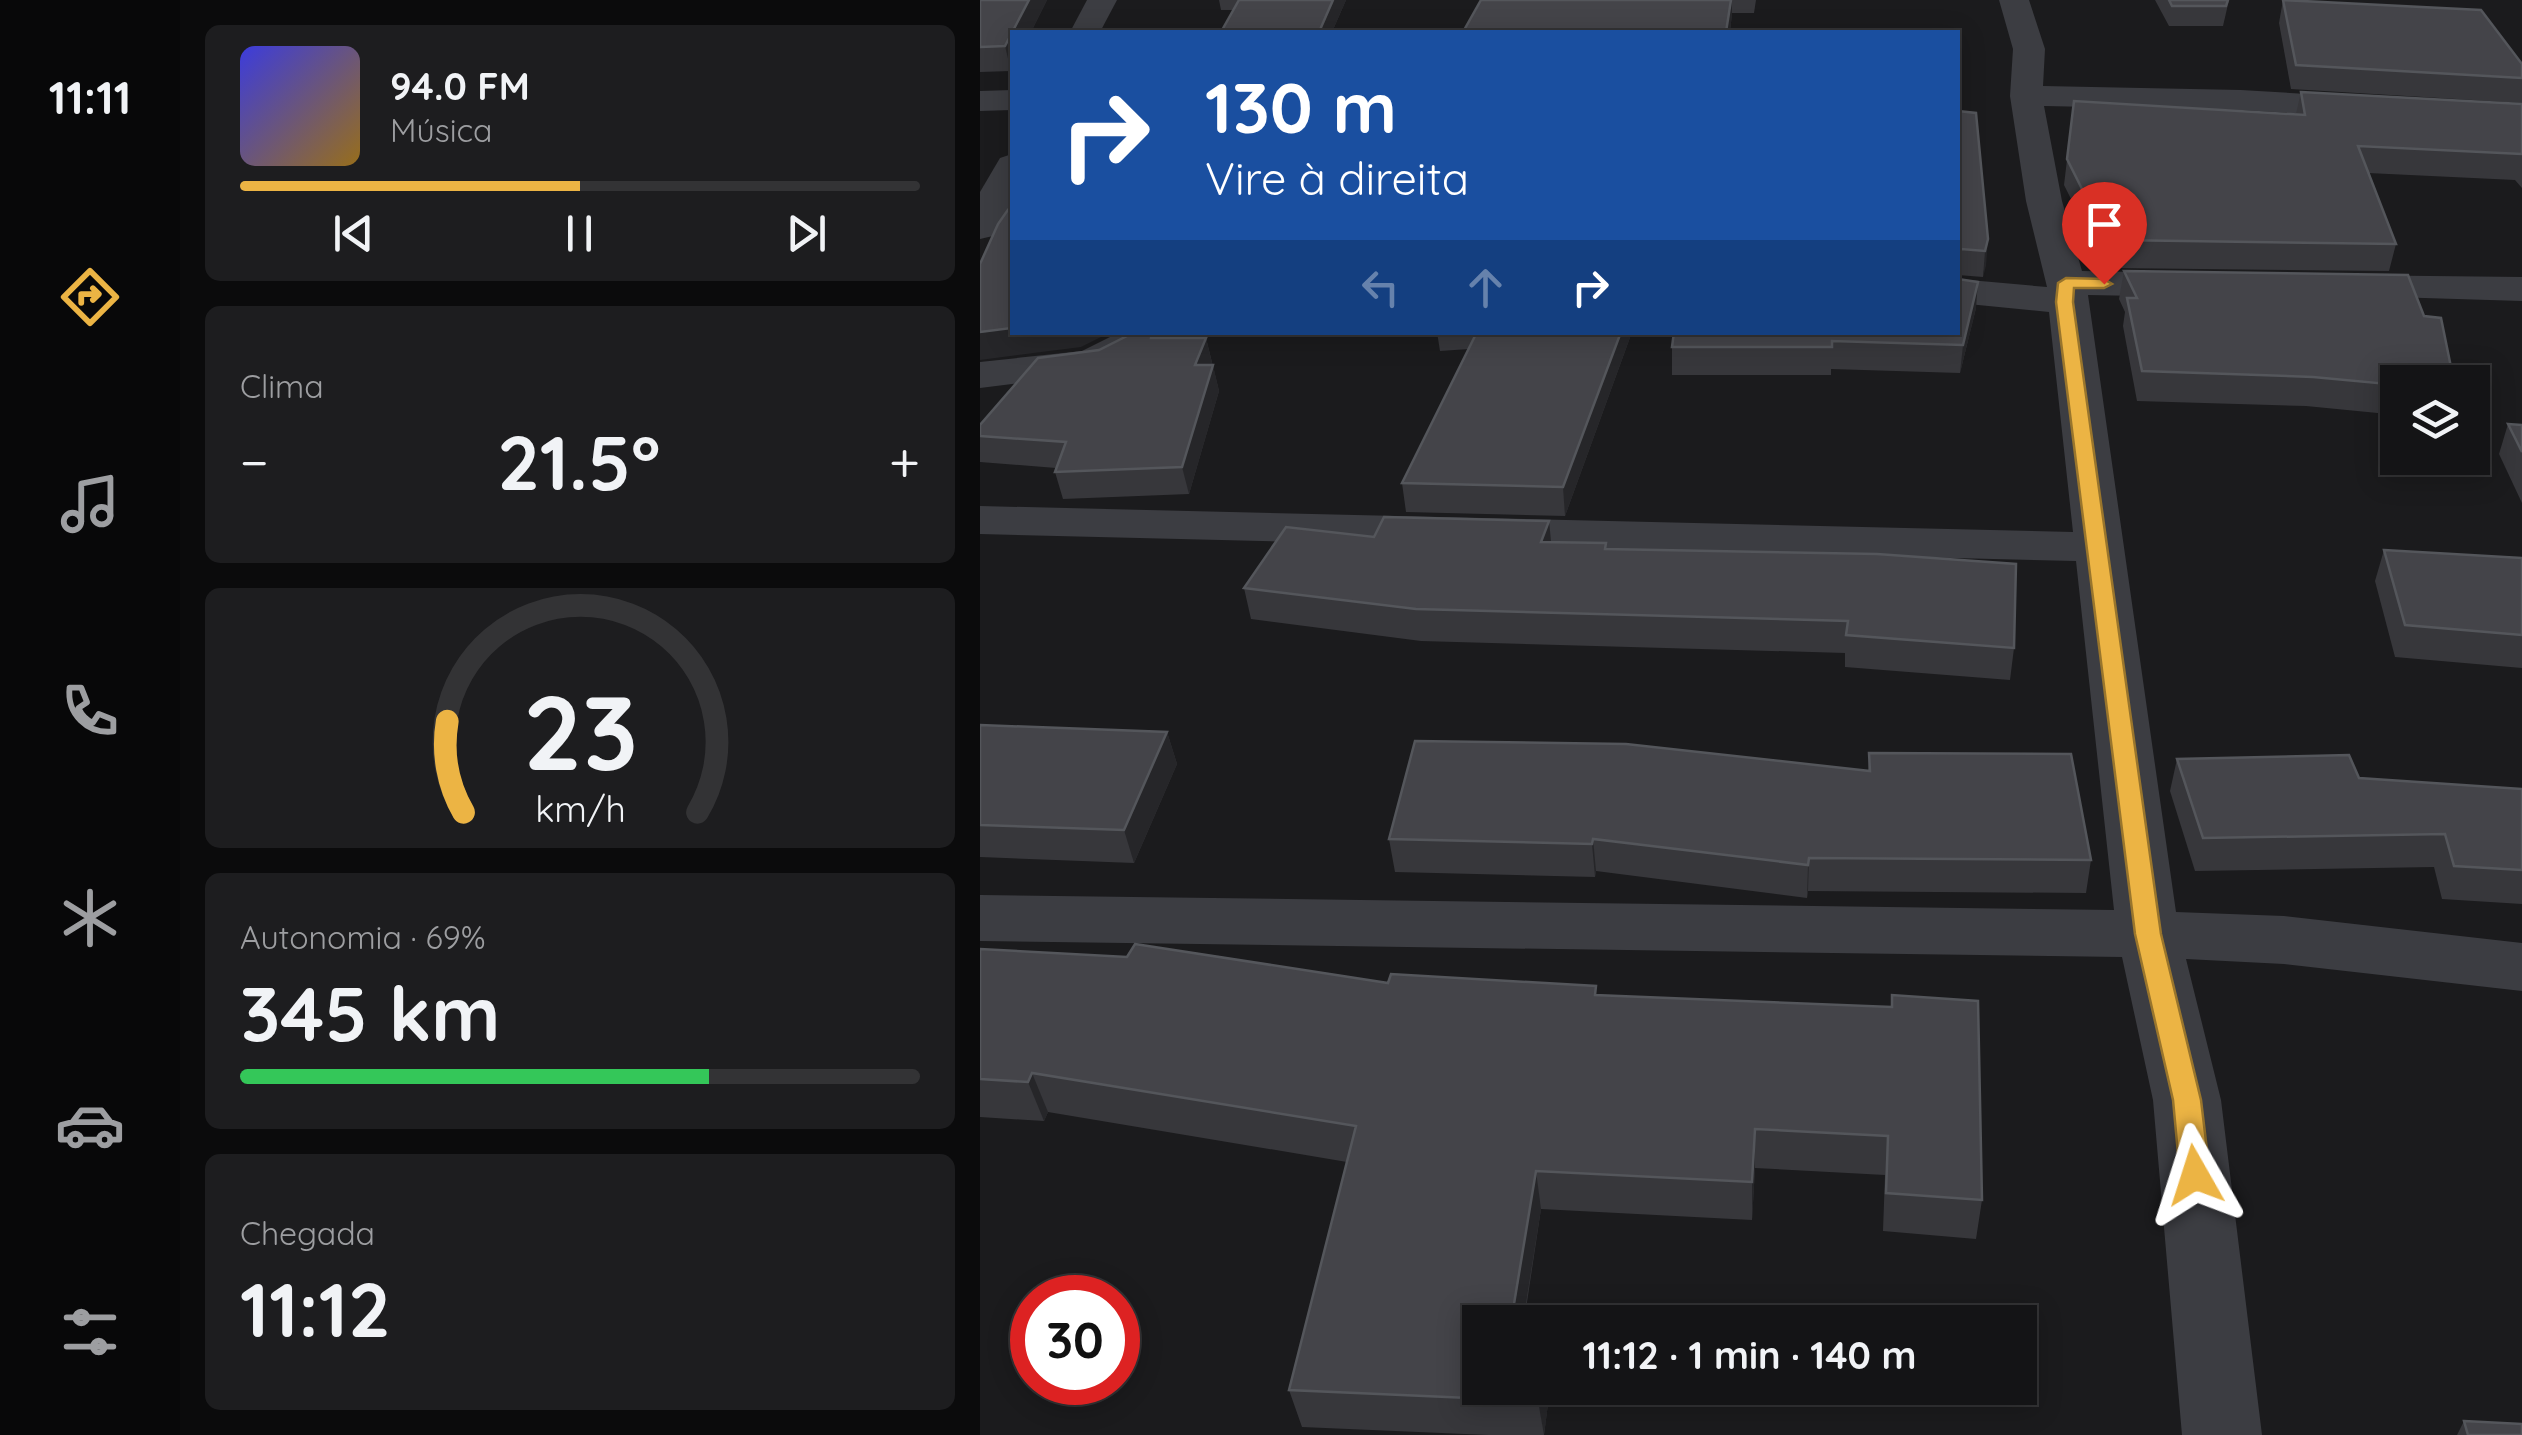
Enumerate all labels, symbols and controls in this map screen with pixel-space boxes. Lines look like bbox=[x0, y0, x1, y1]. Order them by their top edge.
text: 94.0 FM bbox=[390, 62, 530, 110]
text: 130 m bbox=[1205, 63, 1397, 151]
text: 11:11 bbox=[49, 69, 131, 125]
icon: right bbox=[1040, 70, 1170, 200]
text: Música bbox=[390, 110, 493, 150]
text: Vire à direita bbox=[1205, 150, 1469, 206]
pin bbox=[2062, 182, 2147, 285]
icon: arrive bbox=[2077, 197, 2132, 252]
icon: previous bbox=[326, 206, 381, 261]
icon: pause bbox=[552, 206, 607, 261]
icon: next bbox=[779, 206, 834, 261]
icon: left bbox=[1353, 260, 1408, 315]
icon: ahead bbox=[1458, 260, 1513, 315]
icon: right bbox=[1563, 260, 1618, 315]
icon: directions bbox=[55, 262, 125, 332]
map controls bbox=[2380, 365, 2490, 475]
button: layers bbox=[2380, 365, 2490, 475]
text: Clima bbox=[240, 366, 324, 406]
text: 21.5° bbox=[497, 415, 660, 509]
text: − bbox=[240, 427, 269, 496]
text: + bbox=[889, 427, 920, 496]
icon: music bbox=[55, 469, 125, 539]
text: 23 bbox=[522, 666, 638, 796]
icon: phone bbox=[55, 676, 125, 746]
text: km/h bbox=[535, 786, 625, 831]
icon: climate bbox=[55, 883, 125, 953]
text: Autonomia · 69% bbox=[240, 917, 485, 957]
text: 345 km bbox=[240, 966, 500, 1060]
icon: car bbox=[55, 1090, 125, 1160]
position arrow bbox=[2143, 1123, 2247, 1227]
text: Chegada bbox=[240, 1213, 375, 1253]
text: 11:12 bbox=[240, 1262, 391, 1356]
speed limit sign: 30 bbox=[1010, 1275, 1140, 1405]
icon: filters bbox=[55, 1297, 125, 1367]
text: 11:12 · 1 min · 140 m bbox=[1583, 1331, 1916, 1379]

